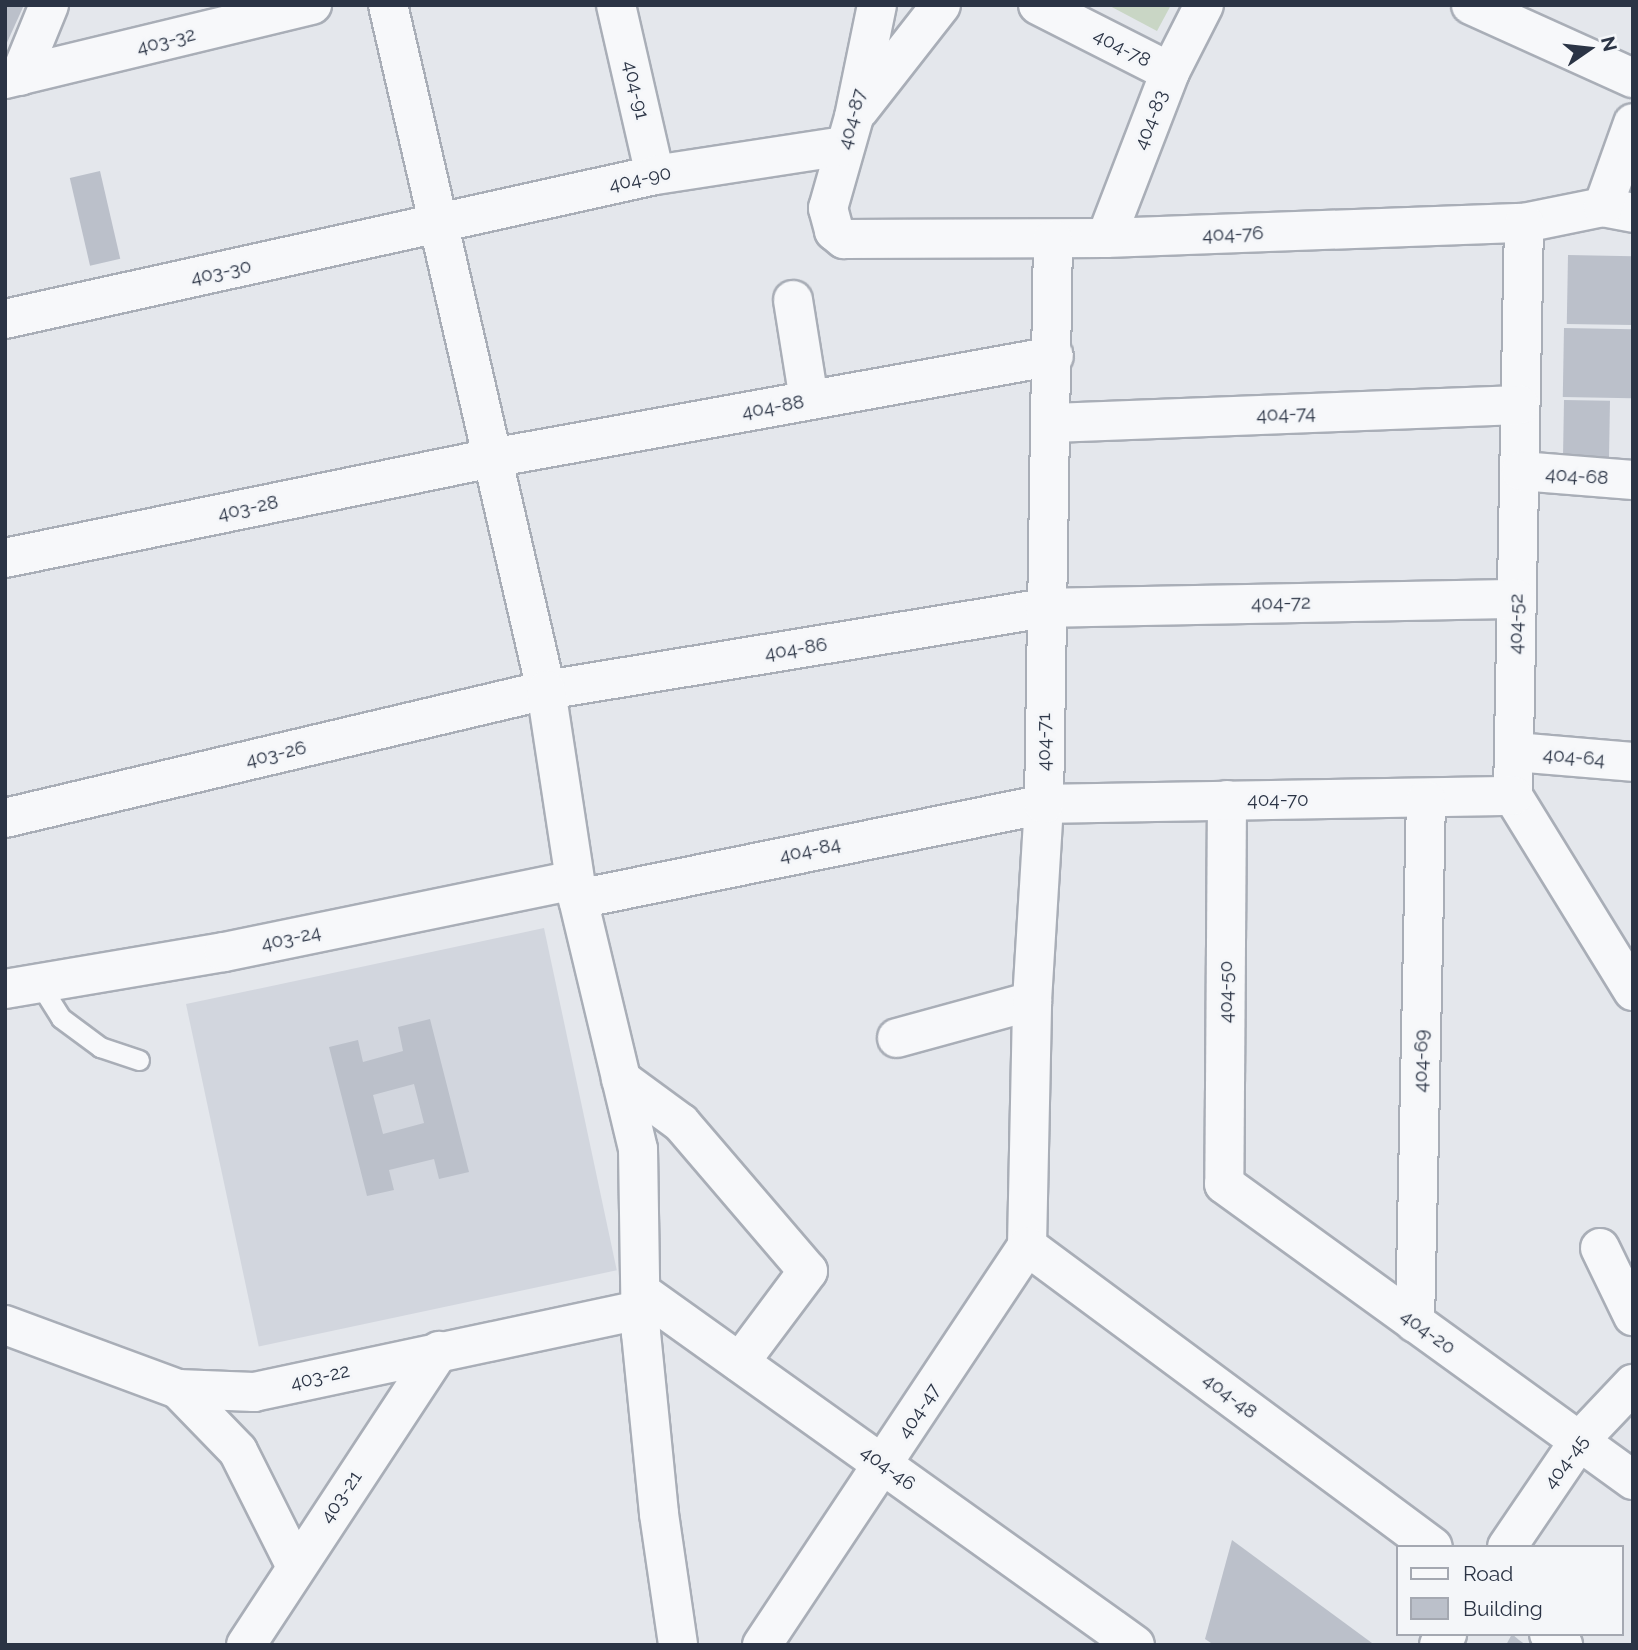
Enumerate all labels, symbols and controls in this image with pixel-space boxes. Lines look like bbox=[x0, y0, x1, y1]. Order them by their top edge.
north arrow bbox=[1554, 14, 1624, 84]
street label: 403-32 bbox=[134, 23, 198, 59]
street label: 404-78 bbox=[1090, 24, 1154, 72]
text: N bbox=[1597, 34, 1622, 54]
street label: 404-91 bbox=[618, 58, 654, 122]
street label: 404-87 bbox=[833, 86, 871, 152]
street label: 404-83 bbox=[1129, 87, 1173, 153]
street label: 404-90 bbox=[607, 161, 673, 197]
street label: 404-76 bbox=[1202, 222, 1264, 246]
street label: 403-30 bbox=[189, 254, 253, 290]
street label: 404-88 bbox=[740, 390, 806, 424]
street label: 404-74 bbox=[1256, 402, 1316, 426]
street label: 404-68 bbox=[1545, 462, 1609, 490]
street label: 403-28 bbox=[216, 490, 280, 526]
street label: 404-72 bbox=[1251, 591, 1311, 615]
street label: 404-52 bbox=[1504, 594, 1528, 654]
street label: 404-86 bbox=[763, 633, 829, 665]
street label: 404-71 bbox=[1033, 713, 1055, 771]
street label: 403-26 bbox=[243, 736, 309, 772]
street label: 404-64 bbox=[1542, 743, 1606, 771]
street label: 404-70 bbox=[1247, 789, 1309, 811]
street label: 404-84 bbox=[777, 832, 843, 868]
street label: 403-24 bbox=[259, 921, 323, 955]
street label: 404-50 bbox=[1215, 961, 1237, 1023]
street label: 404-69 bbox=[1409, 1029, 1433, 1093]
street label: 404-20 bbox=[1396, 1305, 1460, 1359]
street label: 403-22 bbox=[288, 1359, 352, 1395]
street label: 404-48 bbox=[1198, 1368, 1262, 1424]
street label: 404-47 bbox=[893, 1379, 945, 1443]
street label: 404-45 bbox=[1539, 1431, 1593, 1493]
street label: 404-46 bbox=[856, 1441, 920, 1495]
street label: 403-21 bbox=[315, 1467, 367, 1527]
legend bbox=[1396, 1545, 1624, 1636]
text: Road bbox=[1463, 1561, 1513, 1586]
text: Building bbox=[1463, 1596, 1543, 1621]

